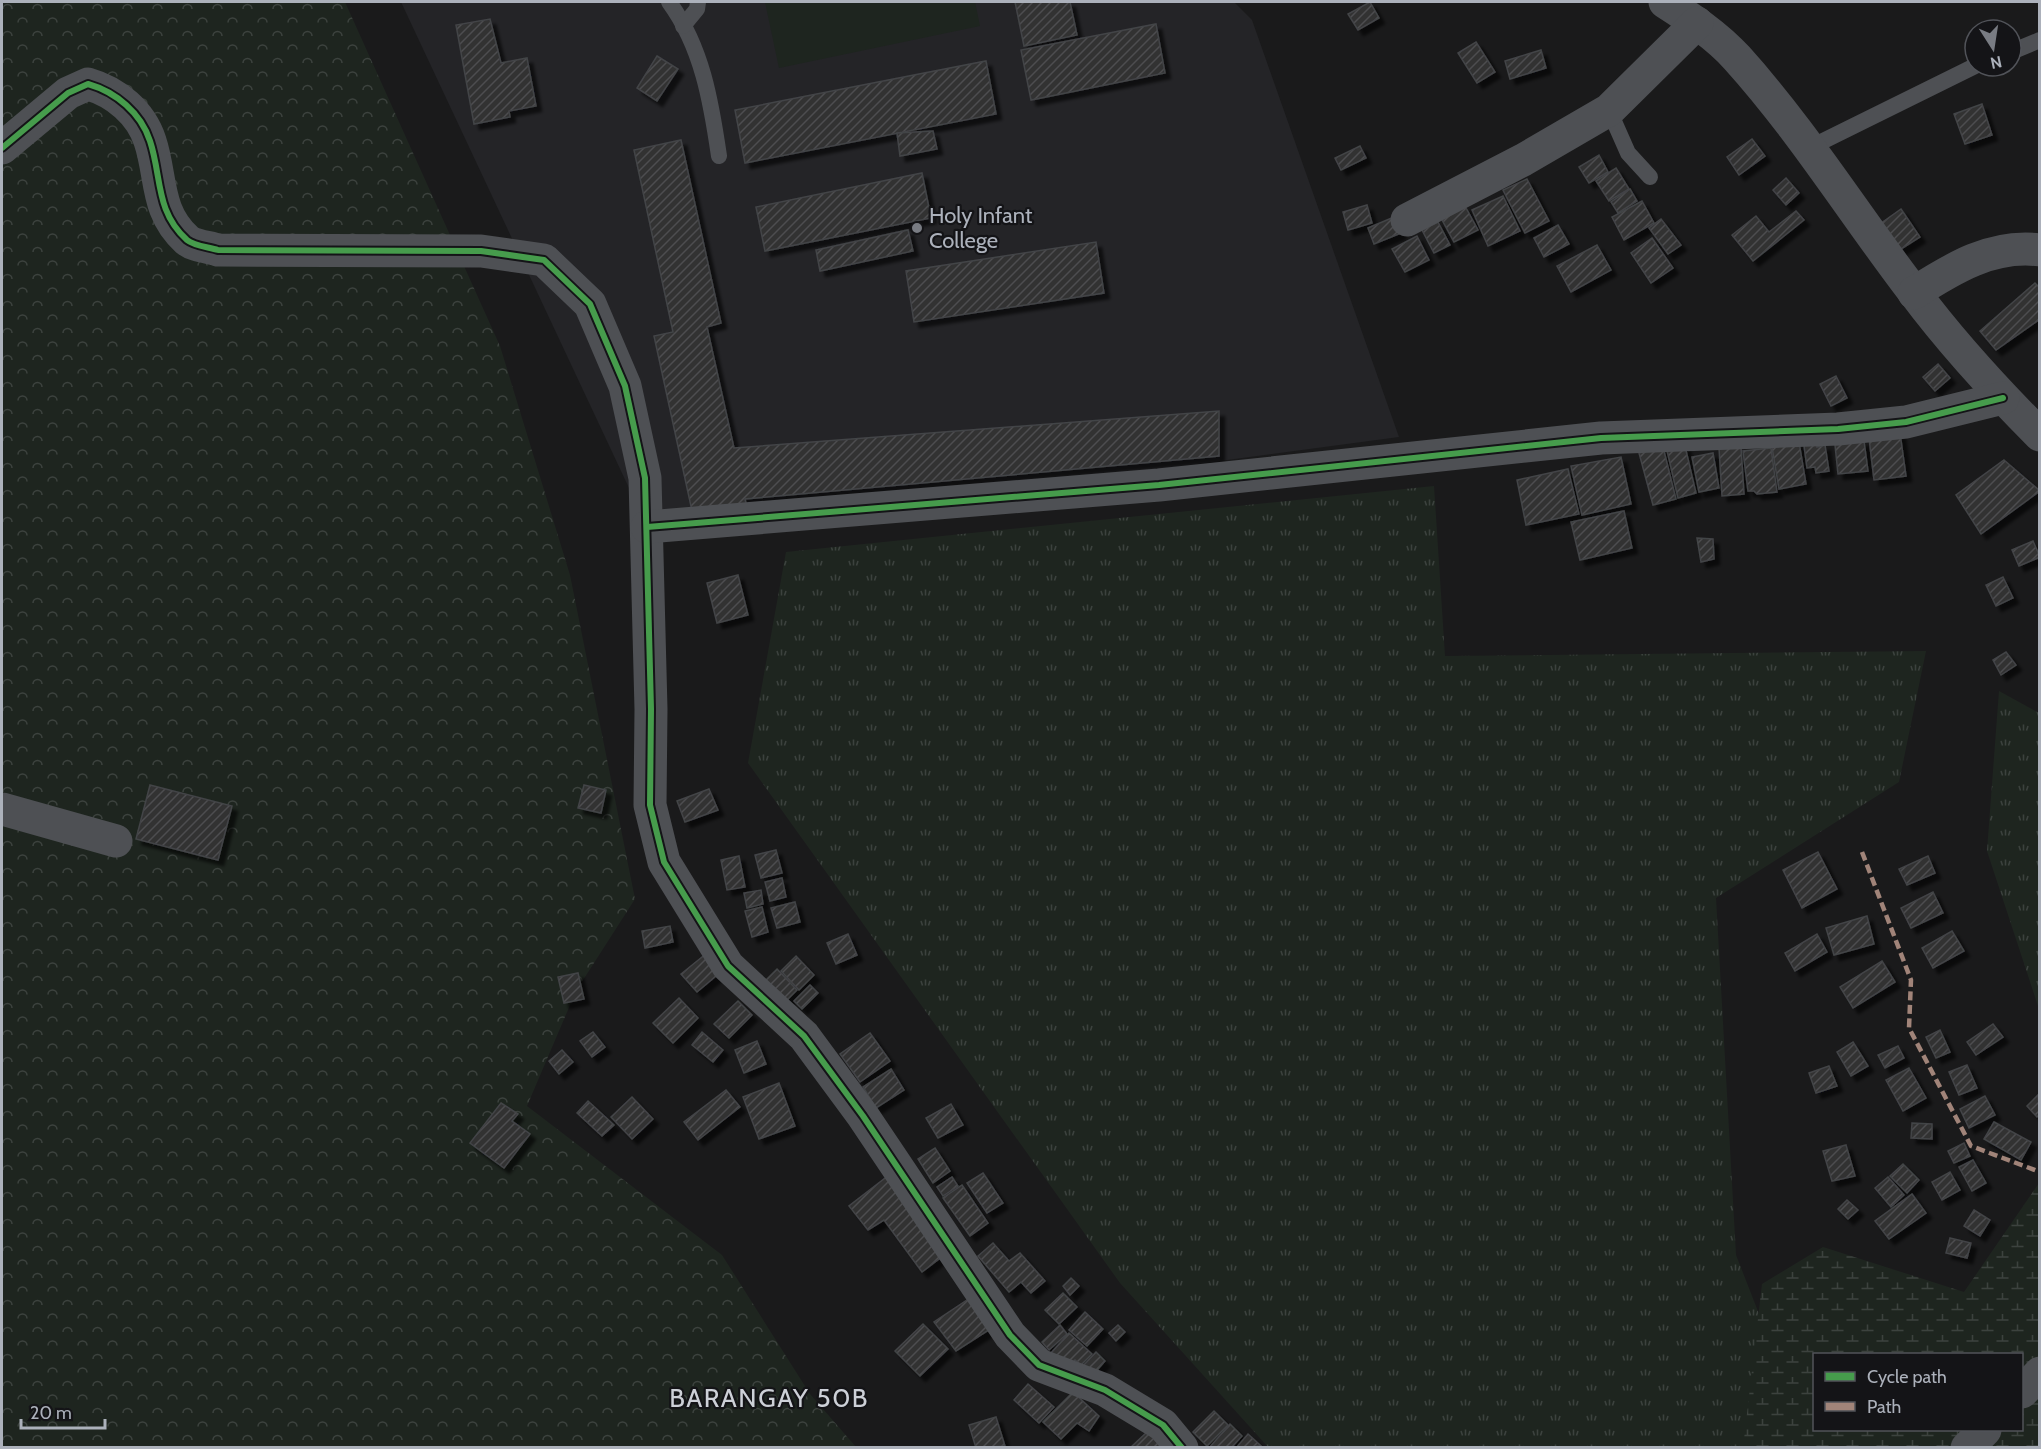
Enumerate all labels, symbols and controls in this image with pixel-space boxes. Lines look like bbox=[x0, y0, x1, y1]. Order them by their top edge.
north arrow bbox=[1963, 18, 2023, 78]
text: N bbox=[1989, 52, 2004, 73]
place label: Holy Infant College bbox=[929, 202, 1033, 254]
marker: Holy Infant College bbox=[910, 221, 924, 235]
legend bbox=[1813, 1353, 2023, 1431]
text: Cycle path bbox=[1867, 1366, 1947, 1388]
district label: BARANGAY 50B bbox=[669, 1382, 869, 1414]
scale bar bbox=[21, 1392, 105, 1430]
text: Path bbox=[1867, 1396, 1901, 1418]
text: 20 m bbox=[30, 1402, 72, 1424]

